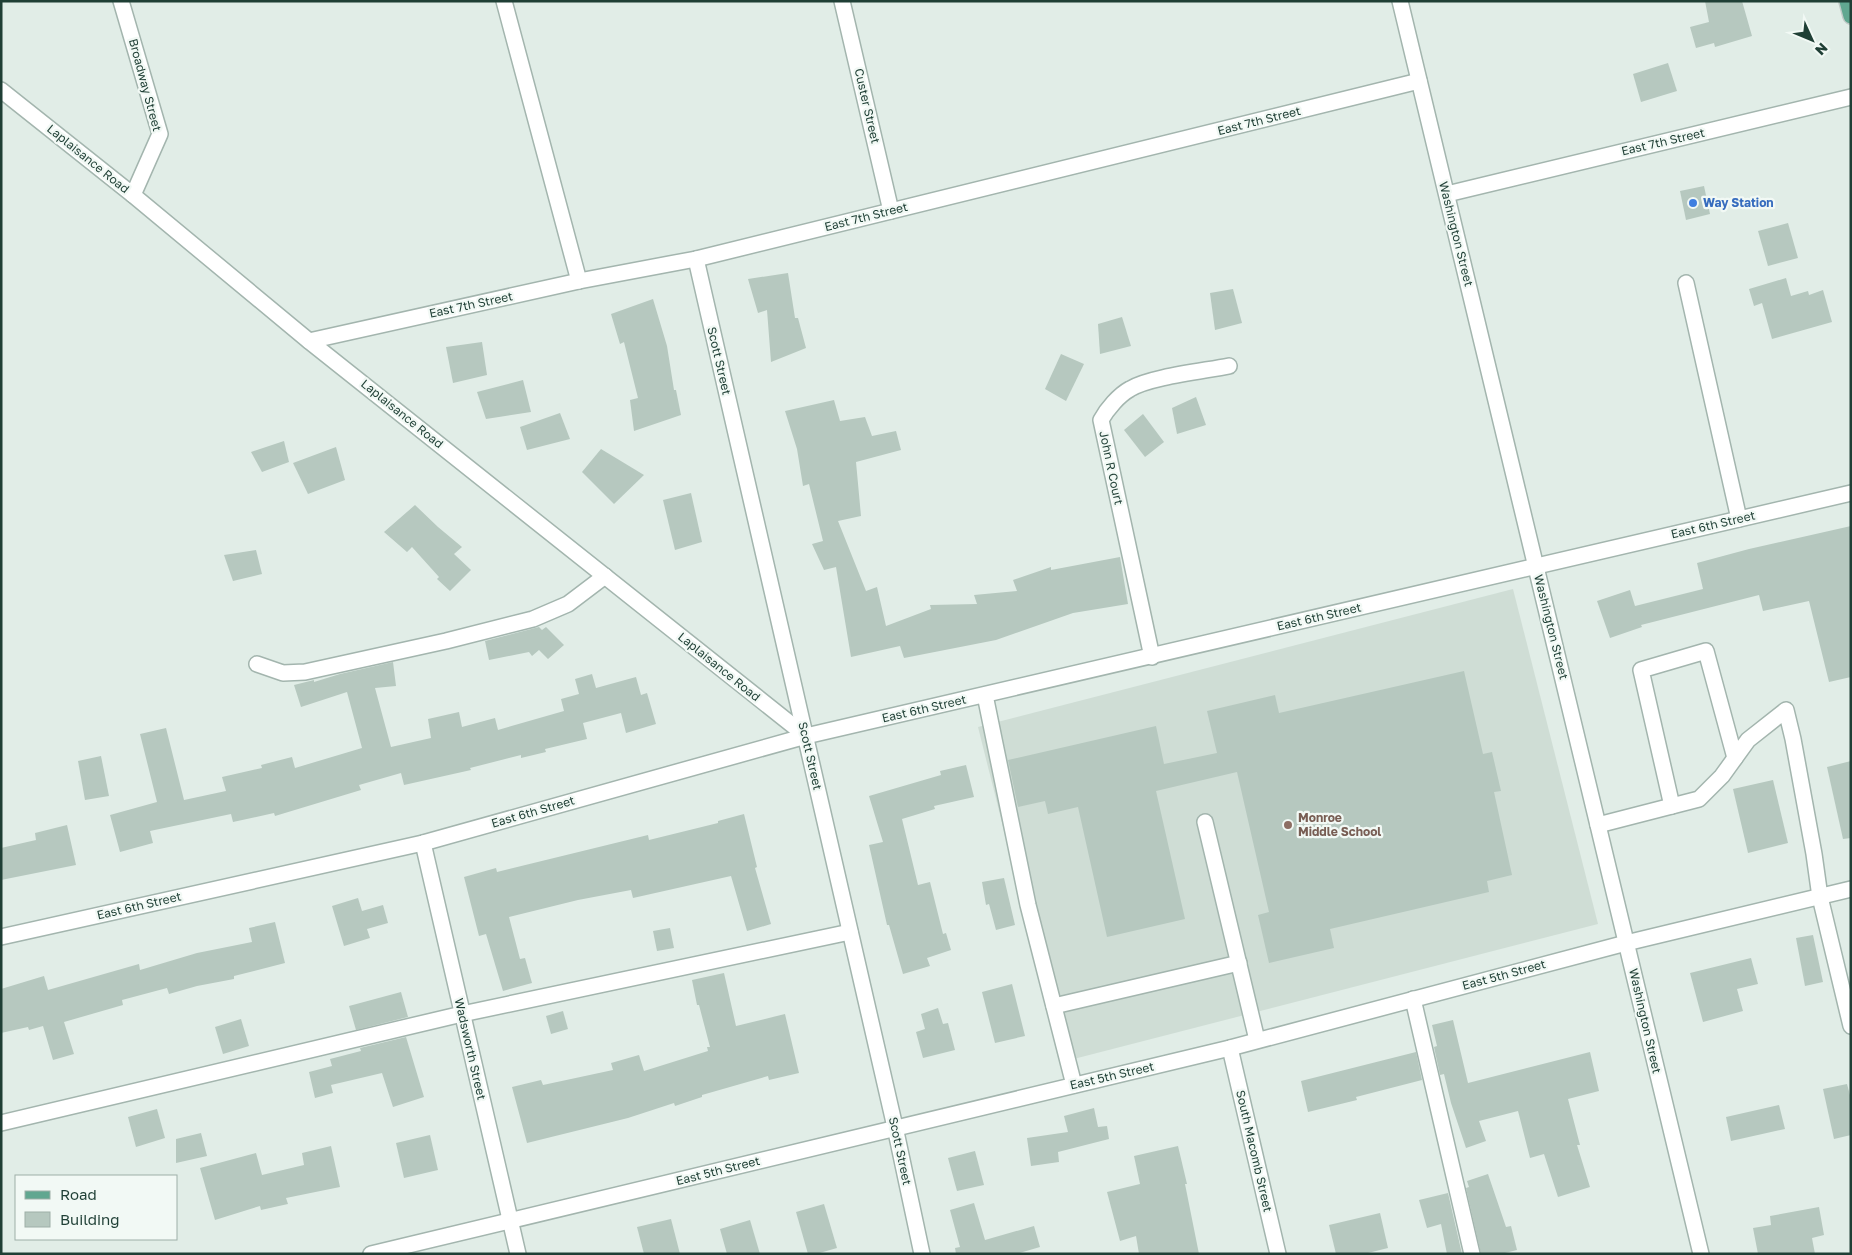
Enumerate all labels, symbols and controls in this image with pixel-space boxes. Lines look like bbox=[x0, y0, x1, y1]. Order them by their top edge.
north arrow bbox=[1787, 15, 1837, 65]
street label: Broadway Street bbox=[126, 37, 165, 133]
text: N bbox=[1812, 40, 1832, 59]
street label: Custer Street bbox=[852, 67, 883, 145]
street label: East 7th Street bbox=[1216, 103, 1302, 138]
street label: Laplaisance Road bbox=[44, 121, 132, 196]
street label: East 7th Street bbox=[1620, 125, 1706, 158]
street label: Washington Street bbox=[1436, 180, 1477, 288]
place label: Way Station bbox=[1703, 195, 1774, 210]
marker: Way Station bbox=[1687, 197, 1699, 209]
street label: East 7th Street bbox=[823, 199, 909, 234]
street label: East 7th Street bbox=[428, 288, 514, 321]
street label: Scott Street bbox=[704, 325, 735, 397]
street label: Laplaisance Road bbox=[358, 376, 446, 451]
street label: John R Court bbox=[1096, 430, 1127, 506]
street label: East 6th Street bbox=[1669, 507, 1757, 542]
street label: Washington Street bbox=[1531, 573, 1572, 681]
street label: East 6th Street bbox=[1275, 599, 1363, 634]
street label: Laplaisance Road bbox=[675, 629, 763, 704]
street label: East 6th Street bbox=[880, 691, 968, 726]
street label: Scott Street bbox=[795, 720, 826, 792]
street label: East 6th Street bbox=[489, 792, 577, 831]
place label: Monroe Middle School bbox=[1298, 810, 1381, 839]
marker: Monroe Middle School bbox=[1282, 819, 1294, 831]
street label: East 6th Street bbox=[95, 888, 183, 923]
street label: East 5th Street bbox=[1460, 956, 1547, 993]
street label: Washington Street bbox=[1626, 967, 1665, 1075]
street label: Wadsworth Street bbox=[451, 997, 490, 1101]
street label: East 5th Street bbox=[1068, 1059, 1156, 1092]
street label: South Macomb Street bbox=[1233, 1088, 1276, 1214]
street label: Scott Street bbox=[886, 1115, 915, 1187]
street label: East 5th Street bbox=[674, 1153, 762, 1188]
legend bbox=[15, 1175, 178, 1240]
text: Road bbox=[60, 1185, 97, 1203]
text: Building bbox=[60, 1210, 120, 1228]

